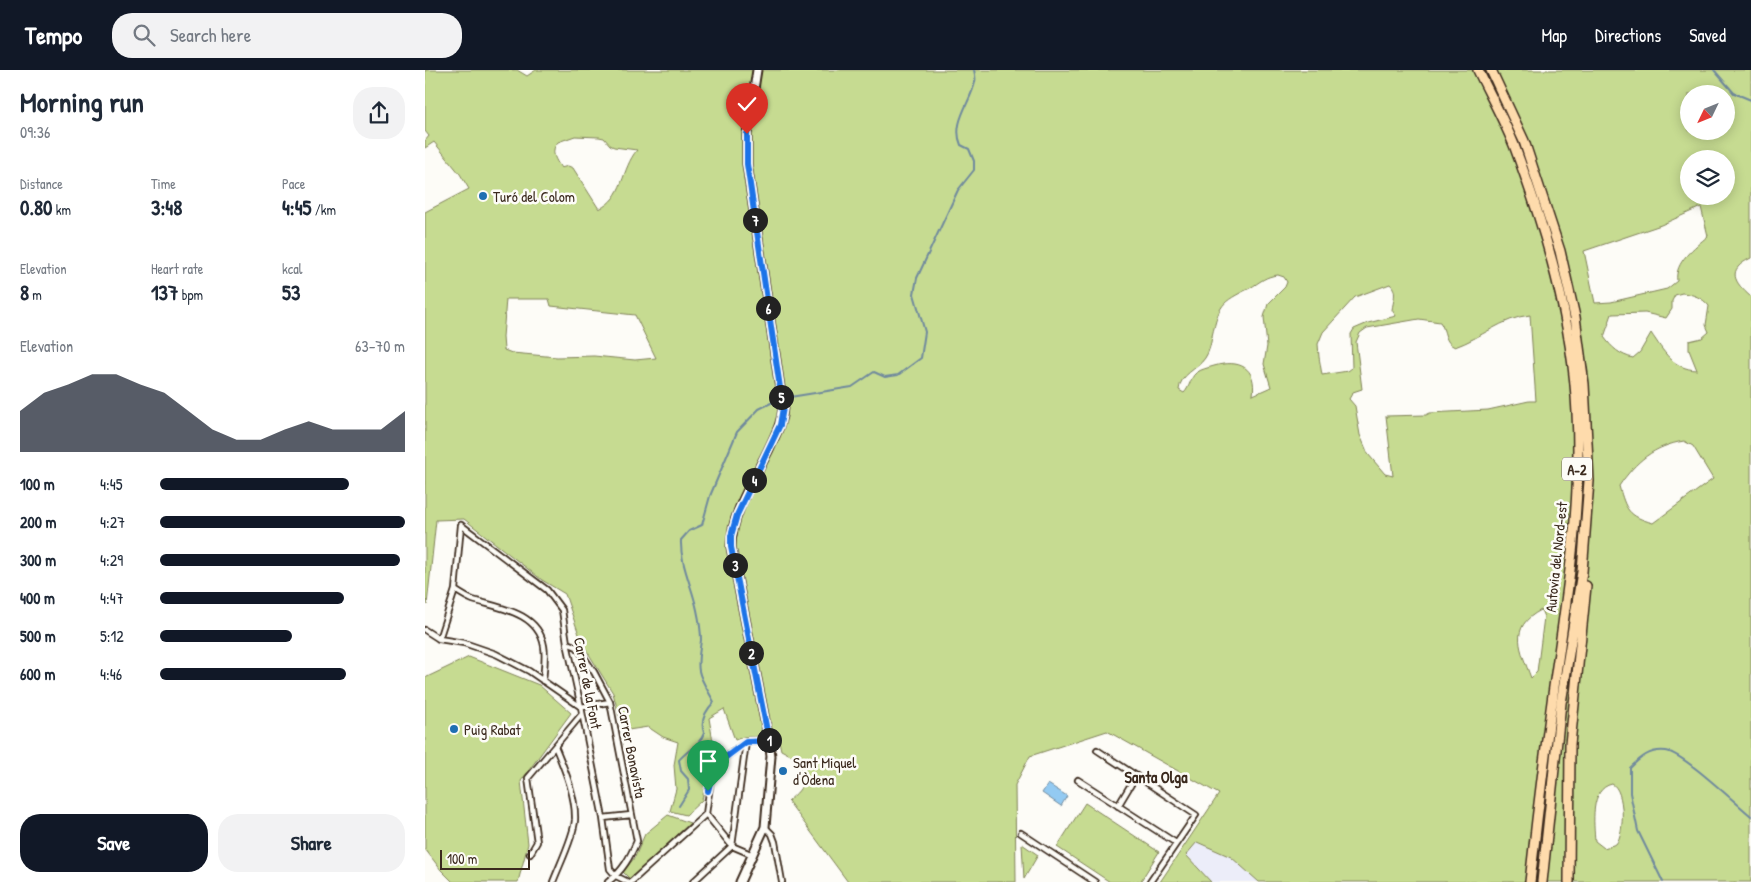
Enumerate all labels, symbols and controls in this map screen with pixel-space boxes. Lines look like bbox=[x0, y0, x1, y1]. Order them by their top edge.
search box bbox=[112, 13, 462, 58]
text: Tempo bbox=[25, 19, 82, 51]
icon: search bbox=[130, 21, 158, 49]
text: Search here bbox=[170, 22, 251, 48]
text: Map bbox=[1542, 23, 1567, 48]
text: Directions bbox=[1595, 23, 1661, 48]
text: Saved bbox=[1689, 23, 1726, 48]
text: Morning run bbox=[20, 83, 144, 121]
pin bbox=[726, 83, 768, 134]
north arrow bbox=[1680, 85, 1735, 140]
map controls bbox=[1680, 85, 1735, 205]
button: share bbox=[353, 87, 405, 139]
icon: check bbox=[733, 90, 761, 118]
text: 09:36 bbox=[20, 121, 50, 143]
button: layers bbox=[1680, 150, 1735, 205]
text: Distance bbox=[20, 174, 63, 193]
text: Time bbox=[151, 174, 176, 193]
text: Pace bbox=[282, 174, 305, 193]
place label: Turó del Colom bbox=[493, 186, 575, 207]
marker: Turó del Colom bbox=[477, 190, 489, 202]
text: 0.80 bbox=[20, 193, 52, 222]
text: 3:48 bbox=[151, 193, 182, 222]
text: 4:45 bbox=[282, 193, 312, 222]
text: km bbox=[52, 200, 71, 219]
text: /km bbox=[312, 200, 336, 219]
pin: 7 bbox=[743, 208, 767, 232]
text: 7 bbox=[752, 211, 759, 230]
text: Elevation bbox=[20, 259, 67, 278]
text: Heart rate bbox=[151, 259, 203, 278]
text: kcal bbox=[282, 259, 302, 278]
text: 8 bbox=[20, 278, 29, 307]
text: 137 bbox=[151, 278, 178, 307]
text: 53 bbox=[282, 278, 300, 307]
text: m bbox=[29, 285, 42, 304]
text: bpm bbox=[178, 285, 203, 304]
pin: 6 bbox=[755, 296, 781, 320]
text: 6 bbox=[766, 299, 771, 318]
text: Elevation bbox=[20, 335, 73, 357]
text: 63–70 m bbox=[355, 335, 405, 357]
pin: 5 bbox=[769, 384, 793, 410]
text: 5 bbox=[779, 388, 784, 407]
road number: A-2 bbox=[1562, 458, 1592, 480]
pin: 4 bbox=[741, 468, 767, 492]
text: 4 bbox=[752, 471, 757, 490]
text: 100 m bbox=[20, 473, 55, 495]
text: 4:45 bbox=[100, 473, 122, 495]
street label: Autovia del Nord-est bbox=[1540, 500, 1572, 613]
text: 200 m bbox=[20, 511, 56, 533]
text: 4:27 bbox=[100, 511, 125, 533]
text: 300 m bbox=[20, 549, 56, 571]
text: 4:29 bbox=[100, 549, 123, 571]
pin: 3 bbox=[723, 552, 747, 578]
text: 3 bbox=[732, 556, 739, 575]
text: 400 m bbox=[20, 587, 55, 609]
text: 4:47 bbox=[100, 587, 124, 609]
text: 500 m bbox=[20, 625, 56, 647]
text: 5:12 bbox=[100, 625, 124, 647]
street label: Carrer de la Font bbox=[569, 635, 607, 731]
pin: 2 bbox=[739, 640, 763, 666]
text: 2 bbox=[748, 644, 755, 663]
text: 600 m bbox=[20, 663, 55, 685]
text: 4:46 bbox=[100, 663, 122, 685]
street label: Carrer Bonavista bbox=[613, 704, 651, 800]
place label: Puig Rabat bbox=[464, 719, 521, 740]
marker: Puig Rabat bbox=[448, 723, 460, 735]
pin: 1 bbox=[757, 728, 781, 752]
text: 1 bbox=[767, 731, 772, 750]
pin bbox=[687, 740, 729, 791]
icon: arrive bbox=[694, 747, 722, 775]
place label: Sant Miquel d'Òdena bbox=[793, 752, 856, 790]
marker: Sant Miquel d'Òdena bbox=[777, 765, 789, 777]
district label: Santa Olga bbox=[1125, 766, 1188, 789]
button: Save bbox=[20, 814, 208, 872]
button: Share bbox=[218, 814, 405, 872]
scale bar bbox=[440, 847, 530, 870]
text: 100 m bbox=[447, 849, 477, 868]

